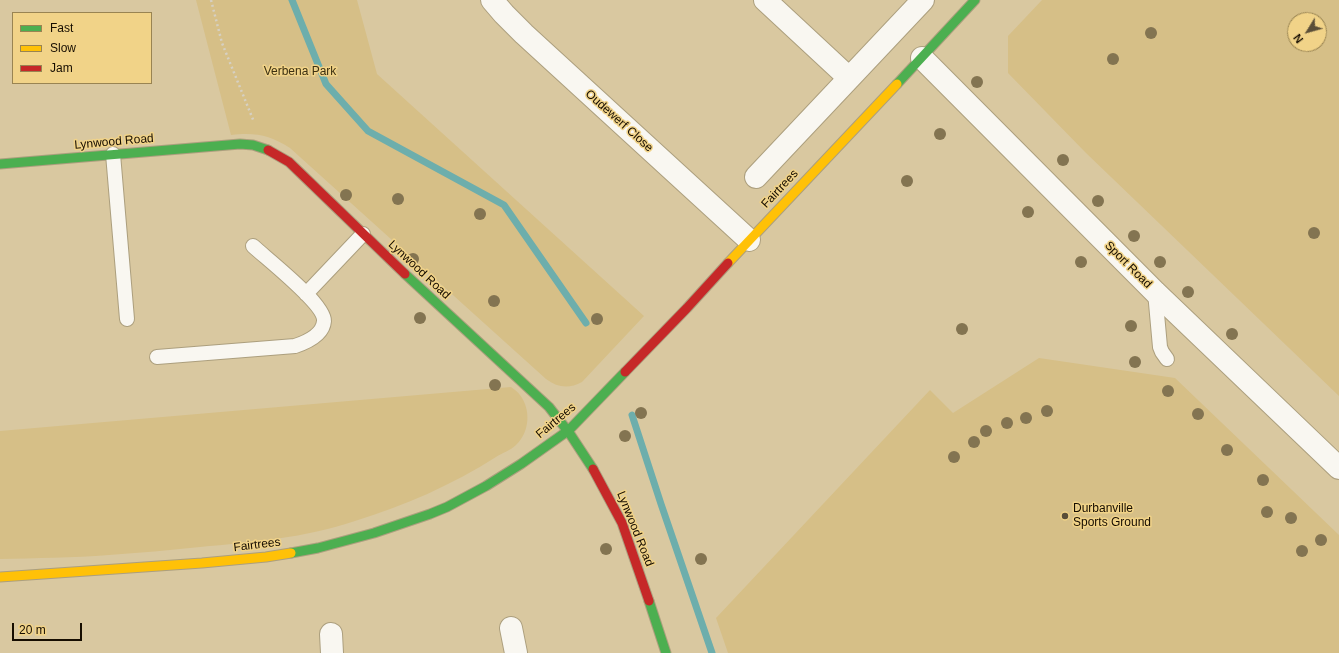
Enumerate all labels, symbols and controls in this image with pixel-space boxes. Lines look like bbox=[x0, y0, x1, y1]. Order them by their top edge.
legend bbox=[12, 12, 152, 84]
north arrow bbox=[1287, 12, 1327, 52]
text: Fast bbox=[50, 21, 73, 35]
text: N bbox=[1291, 32, 1305, 45]
text: Slow bbox=[50, 41, 76, 55]
text: Jam bbox=[50, 61, 73, 75]
park label: Verbena Park bbox=[264, 65, 336, 79]
street label: Oudewerf Close bbox=[582, 87, 656, 155]
street label: Lynwood Road bbox=[74, 131, 154, 153]
street label: Fairtrees bbox=[759, 167, 801, 211]
street label: Lynwood Road bbox=[385, 238, 453, 302]
street label: Sport Road bbox=[1101, 238, 1155, 292]
street label: Fairtrees bbox=[533, 400, 579, 442]
street label: Lynwood Road bbox=[613, 489, 657, 569]
place label: Durbanville Sports Ground bbox=[1073, 502, 1151, 530]
marker: Durbanville Sports Ground bbox=[1060, 511, 1070, 521]
street label: Fairtrees bbox=[233, 535, 281, 555]
scale bar bbox=[14, 615, 84, 641]
text: 20 m bbox=[19, 623, 46, 637]

